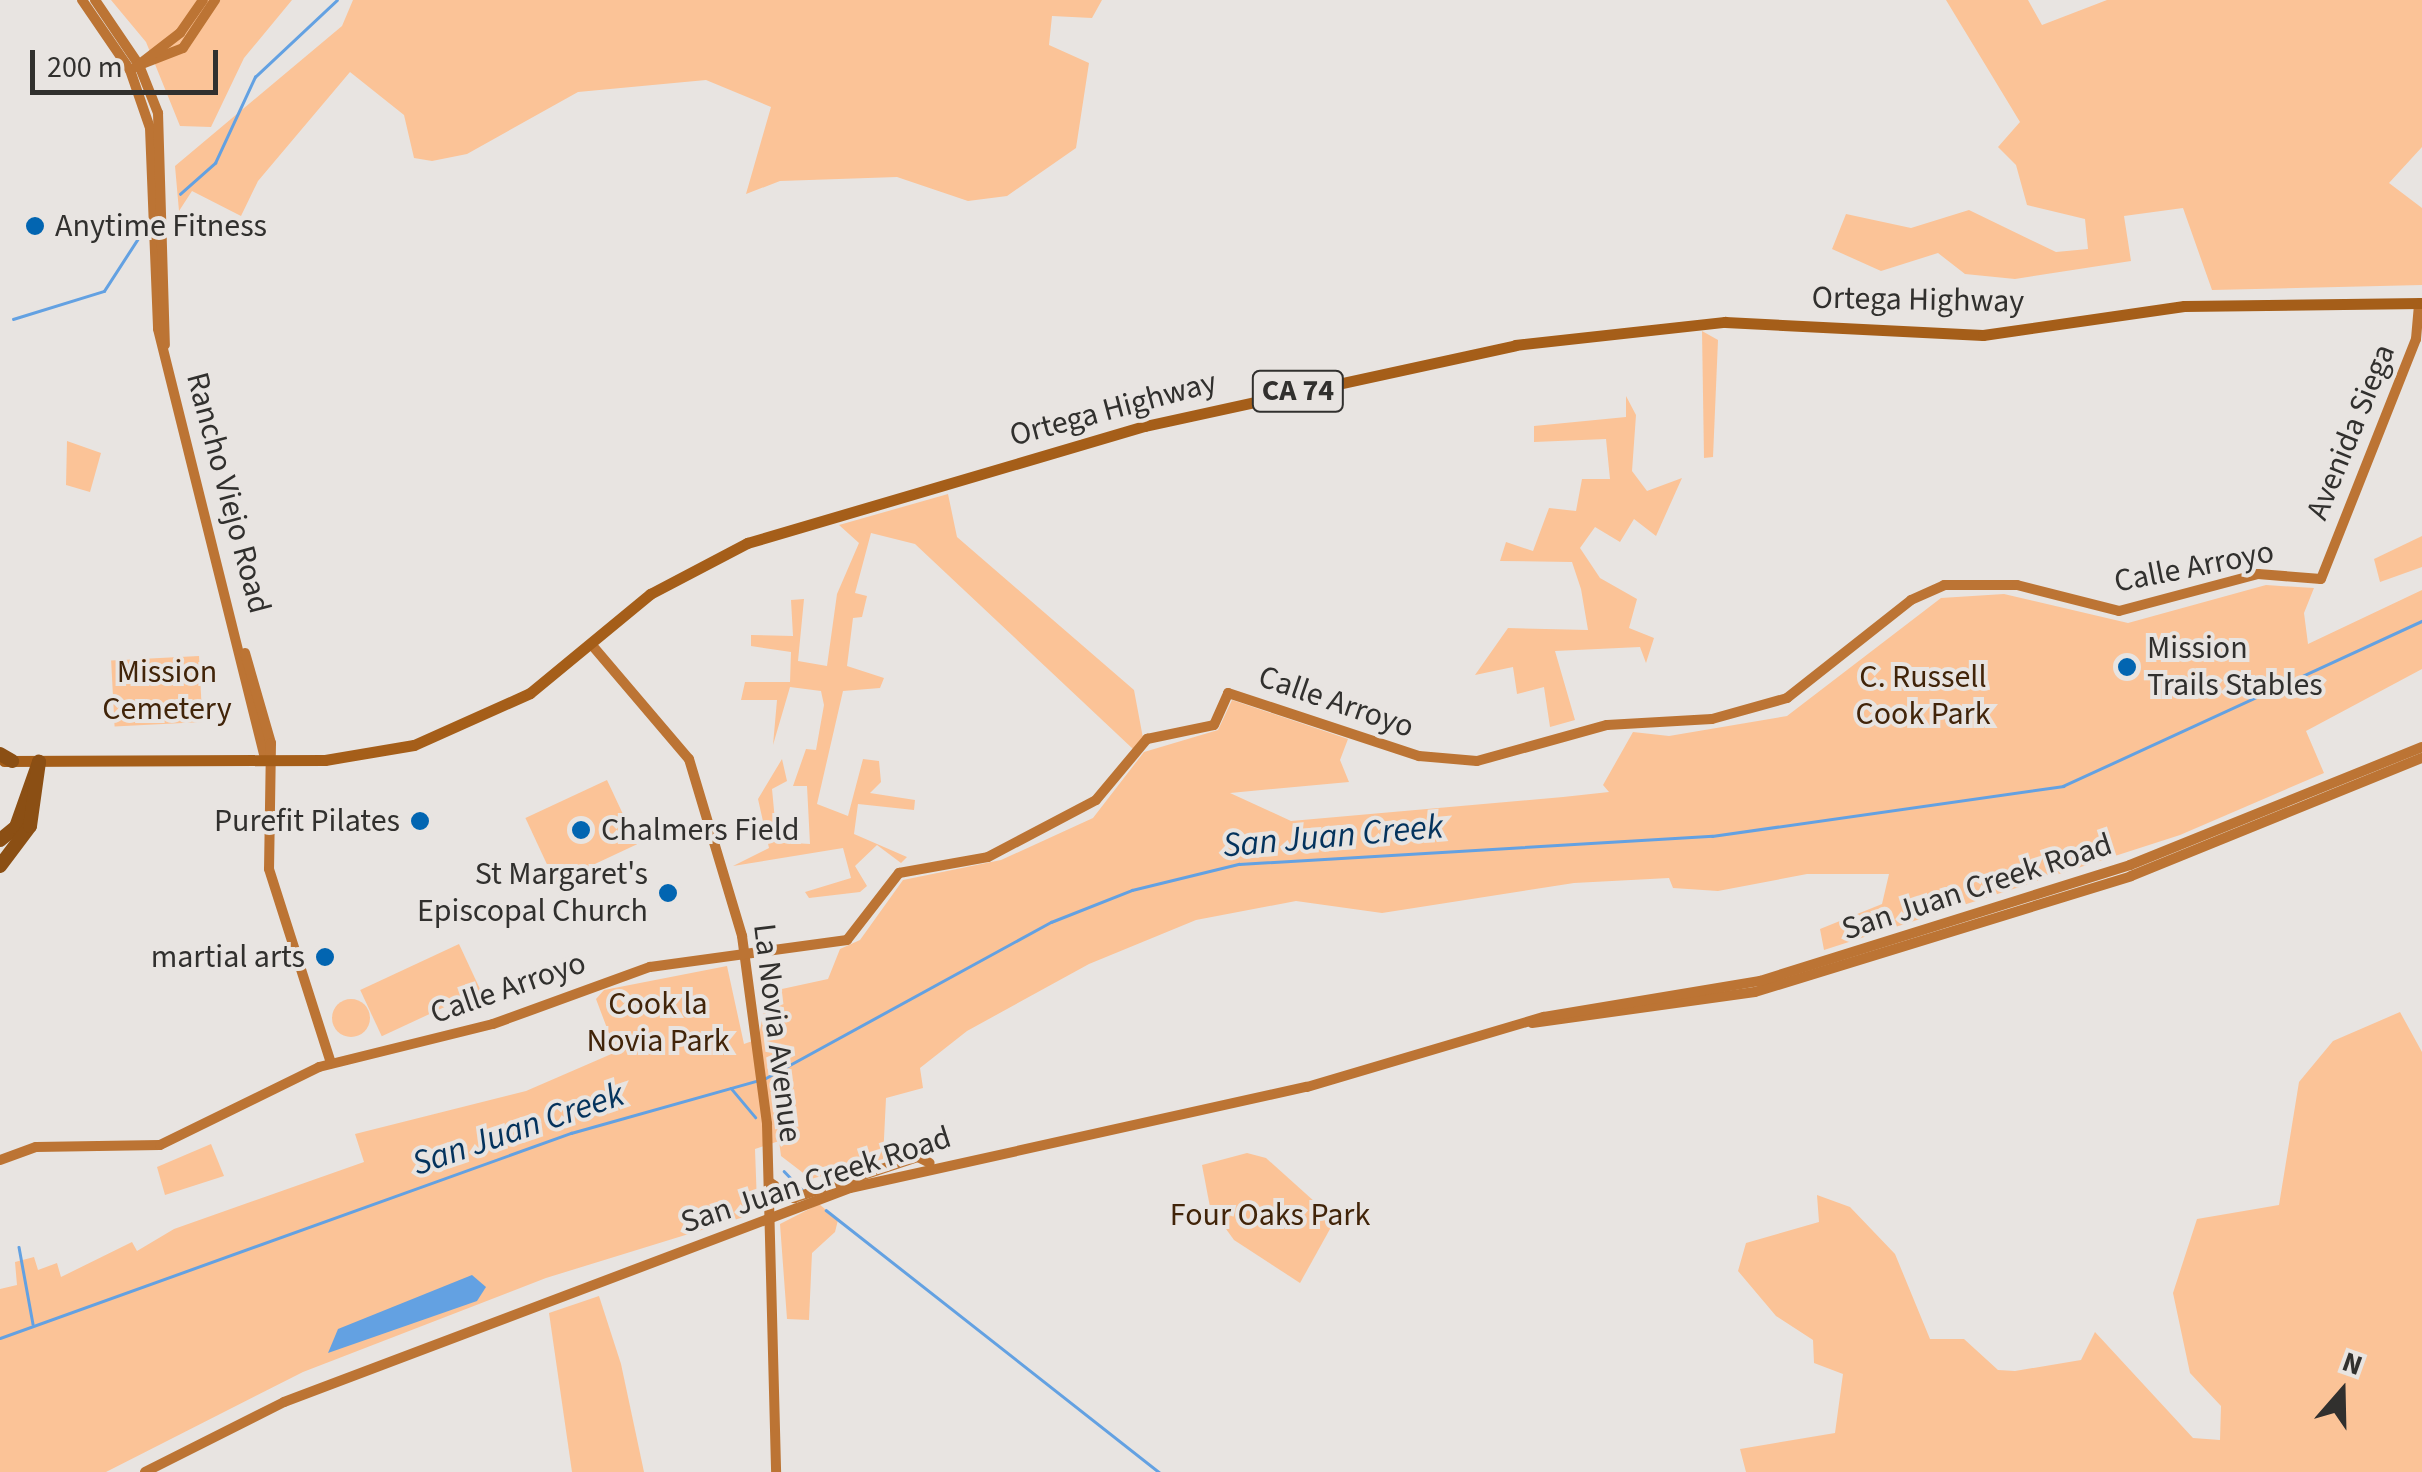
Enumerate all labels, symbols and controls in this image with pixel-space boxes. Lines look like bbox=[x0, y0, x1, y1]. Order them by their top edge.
scale bar bbox=[35, 30, 222, 92]
text: 200 m bbox=[47, 46, 123, 89]
place label: Anytime Fitness bbox=[55, 207, 267, 245]
marker: Anytime Fitness bbox=[24, 215, 46, 237]
street label: Ortega Highway bbox=[1811, 279, 2025, 321]
street label: Avenida Siega bbox=[2298, 339, 2404, 525]
street label: Ortega Highway bbox=[1005, 363, 1221, 455]
road number: CA 74 bbox=[1250, 366, 1346, 416]
street label: Rancho Viejo Road bbox=[177, 368, 279, 618]
street label: Calle Arroyo bbox=[2111, 533, 2277, 601]
place label: Mission Trails Stables bbox=[2147, 630, 2323, 705]
park label: Mission Cemetery bbox=[102, 654, 232, 729]
marker: Mission Trails Stables bbox=[2116, 656, 2138, 678]
street label: Calle Arroyo bbox=[1253, 658, 1419, 746]
park label: C. Russell Cook Park bbox=[1855, 659, 1991, 734]
place label: Purefit Pilates bbox=[214, 802, 400, 840]
water label: San Juan Creek bbox=[1221, 805, 1445, 867]
marker: Purefit Pilates bbox=[409, 810, 431, 832]
place label: Chalmers Field bbox=[601, 811, 800, 849]
marker: Chalmers Field bbox=[570, 819, 592, 841]
street label: San Juan Creek Road bbox=[1837, 825, 2117, 949]
place label: St Margaret's Episcopal Church bbox=[417, 856, 648, 931]
marker: St Margaret's Episcopal Church bbox=[657, 882, 679, 904]
street label: La Novia Avenue bbox=[745, 921, 809, 1145]
place label: martial arts bbox=[151, 938, 305, 976]
street label: Calle Arroyo bbox=[425, 944, 591, 1032]
marker: martial arts bbox=[314, 946, 336, 968]
park label: Cook la Novia Park bbox=[586, 986, 730, 1061]
water label: San Juan Creek bbox=[407, 1073, 629, 1185]
street label: San Juan Creek Road bbox=[676, 1118, 956, 1242]
park label: Four Oaks Park bbox=[1170, 1196, 1370, 1234]
north arrow bbox=[2292, 1342, 2392, 1442]
text: N bbox=[2337, 1342, 2368, 1386]

